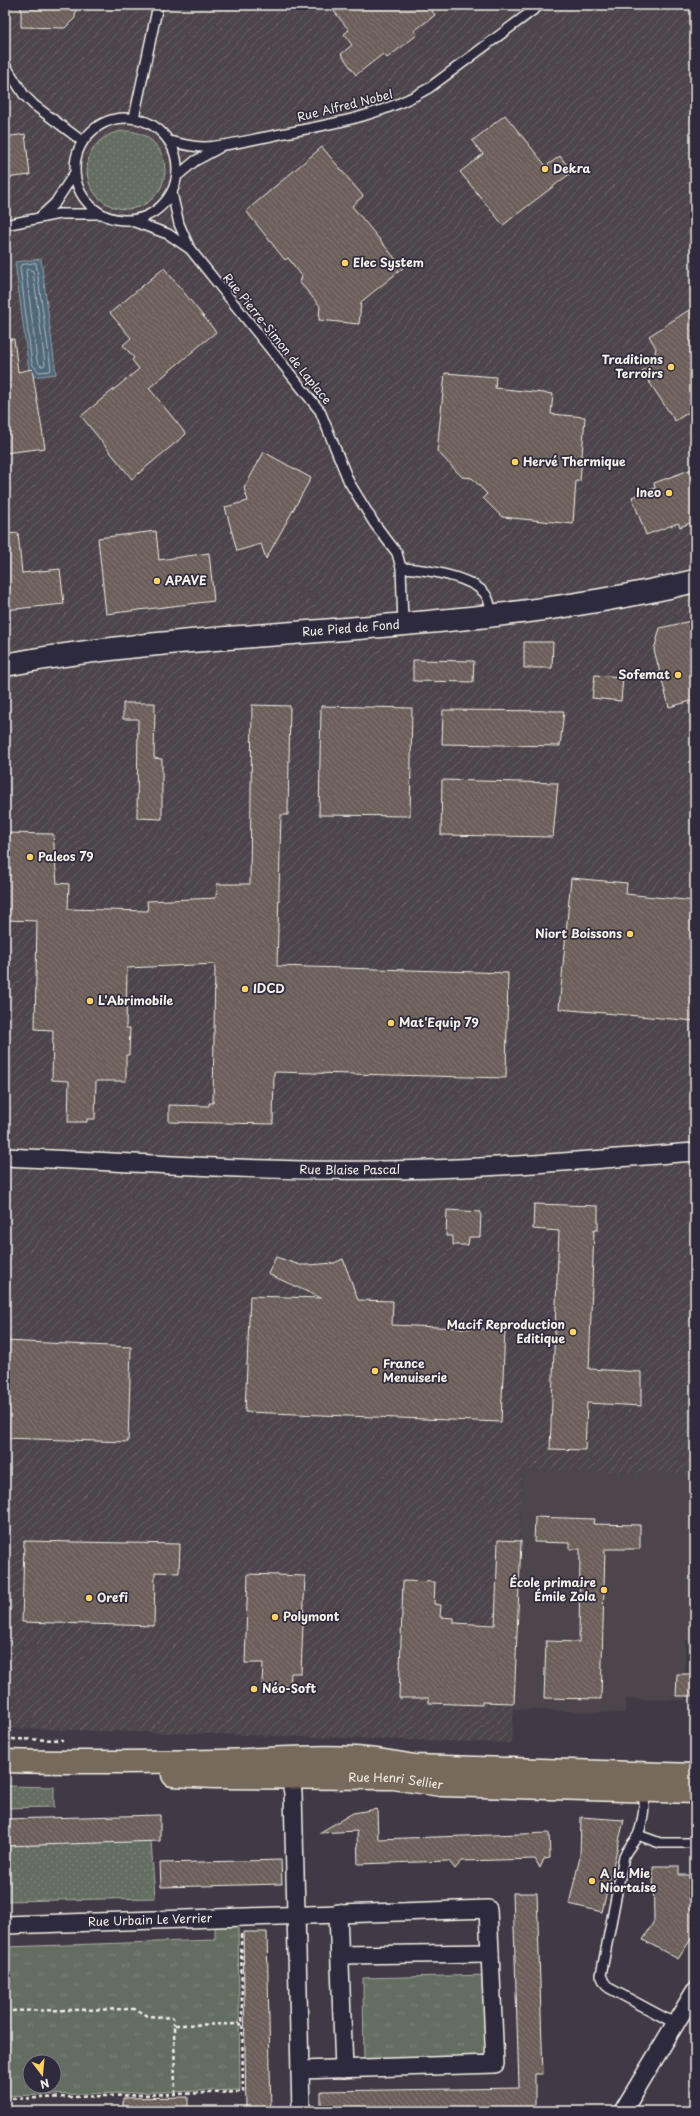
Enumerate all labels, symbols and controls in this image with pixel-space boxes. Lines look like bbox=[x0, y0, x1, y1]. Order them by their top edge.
street label: Rue Alfred Nobel bbox=[295, 84, 394, 126]
place label: Dekra bbox=[553, 159, 591, 177]
marker: Dekra bbox=[540, 164, 550, 174]
place label: Elec System bbox=[353, 253, 424, 271]
marker: Elec System bbox=[340, 258, 350, 268]
street label: Rue Pierre-Simon de Laplace bbox=[219, 269, 336, 408]
place label: Traditions Terroirs bbox=[602, 350, 663, 382]
marker: Traditions Terroirs bbox=[666, 362, 676, 372]
place label: Hervé Thermique bbox=[523, 452, 626, 470]
marker: Hervé Thermique bbox=[510, 457, 520, 467]
place label: Ineo bbox=[636, 483, 661, 501]
marker: Ineo bbox=[664, 488, 674, 498]
place label: APAVE bbox=[164, 571, 207, 589]
marker: APAVE bbox=[152, 576, 162, 586]
street label: Rue Pied de Fond bbox=[301, 615, 400, 640]
place label: Sofemat bbox=[618, 665, 670, 683]
marker: Sofemat bbox=[673, 670, 683, 680]
place label: Paleos 79 bbox=[38, 847, 93, 865]
marker: Paleos 79 bbox=[25, 852, 35, 862]
place label: Niort Boissons bbox=[535, 924, 622, 942]
marker: Niort Boissons bbox=[625, 929, 635, 939]
place label: IDCD bbox=[253, 979, 285, 997]
marker: IDCD bbox=[240, 984, 250, 994]
place label: L'Abrimobile bbox=[98, 991, 174, 1009]
marker: L'Abrimobile bbox=[85, 996, 95, 1006]
place label: Mat'Equip 79 bbox=[399, 1013, 479, 1031]
marker: Mat'Equip 79 bbox=[386, 1018, 396, 1028]
street label: Rue Blaise Pascal bbox=[299, 1160, 400, 1178]
place label: Macif Reproduction Editique bbox=[447, 1315, 565, 1347]
marker: Macif Reproduction Editique bbox=[568, 1327, 578, 1337]
place label: France Menuiserie bbox=[383, 1354, 448, 1386]
marker: France Menuiserie bbox=[370, 1366, 380, 1376]
place label: École primaire Émile Zola bbox=[510, 1573, 596, 1605]
marker: École primaire Émile Zola bbox=[599, 1585, 609, 1595]
place label: Orefi bbox=[97, 1588, 128, 1606]
marker: Orefi bbox=[84, 1593, 94, 1603]
place label: Polymont bbox=[283, 1607, 340, 1625]
marker: Polymont bbox=[270, 1612, 280, 1622]
place label: Néo-Soft bbox=[262, 1679, 317, 1697]
marker: Néo-Soft bbox=[249, 1684, 259, 1694]
street label: Rue Henri Sellier bbox=[348, 1768, 445, 1793]
place label: A la Mie Niortaise bbox=[600, 1864, 657, 1896]
marker: A la Mie Niortaise bbox=[587, 1876, 597, 1886]
street label: Rue Urbain Le Verrier bbox=[87, 1908, 213, 1930]
north arrow bbox=[22, 2054, 62, 2094]
text: N bbox=[38, 2075, 51, 2094]

